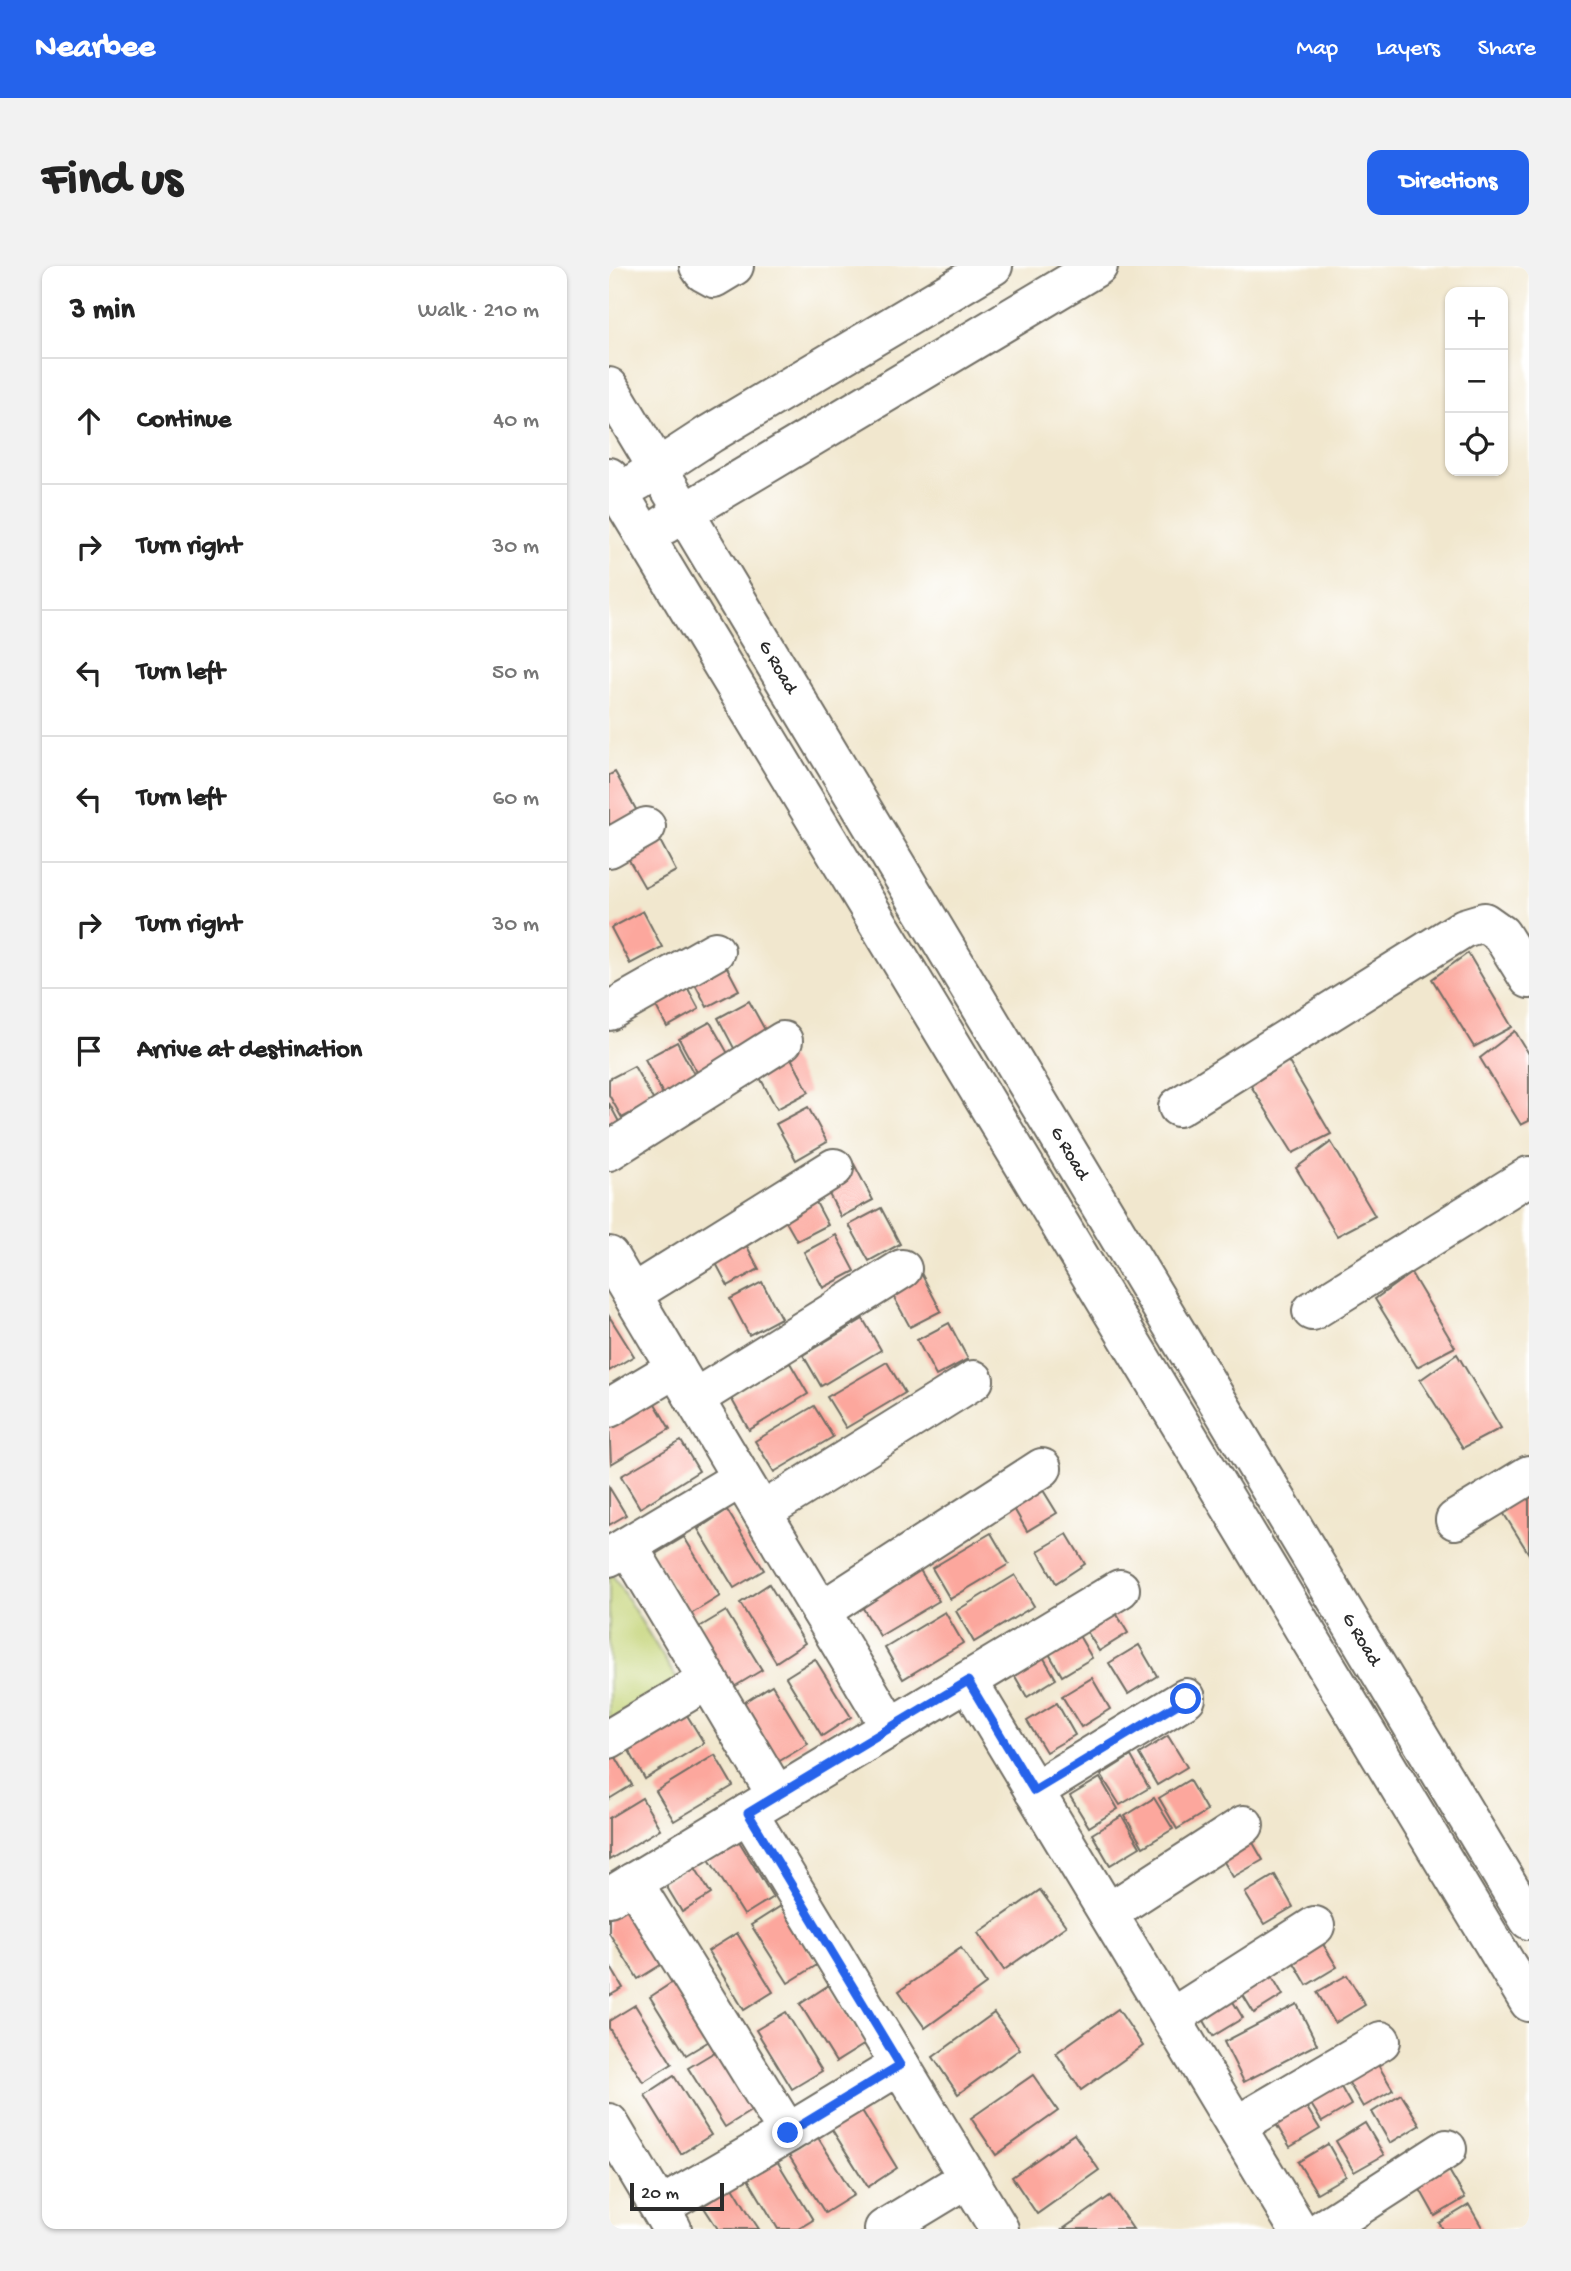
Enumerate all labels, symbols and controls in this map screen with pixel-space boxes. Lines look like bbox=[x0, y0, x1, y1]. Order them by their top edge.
text: Nearbee bbox=[35, 30, 155, 68]
text: Map bbox=[1296, 35, 1338, 64]
text: Layers bbox=[1376, 35, 1440, 64]
text: Share bbox=[1478, 35, 1536, 64]
button: Directions bbox=[1367, 150, 1529, 215]
text: Find us bbox=[42, 153, 182, 211]
map controls bbox=[1445, 287, 1508, 476]
button: + bbox=[1445, 287, 1508, 350]
text: 3 min bbox=[70, 294, 135, 329]
text: Walk · 210 m bbox=[418, 298, 539, 325]
button: − bbox=[1445, 350, 1508, 413]
icon: ahead bbox=[70, 402, 108, 440]
text: Continue bbox=[137, 406, 231, 437]
text: 40 m bbox=[493, 408, 539, 435]
button: locate bbox=[1445, 413, 1508, 476]
icon: right bbox=[70, 528, 108, 566]
text: Turn right bbox=[137, 532, 241, 563]
text: 30 m bbox=[492, 534, 539, 561]
street label: G Road bbox=[752, 637, 803, 700]
icon: left bbox=[70, 654, 108, 692]
text: Turn left bbox=[137, 658, 225, 689]
text: 50 m bbox=[492, 660, 539, 687]
icon: left bbox=[70, 780, 108, 818]
text: Turn left bbox=[137, 784, 225, 815]
text: 60 m bbox=[493, 786, 539, 813]
icon: right bbox=[70, 906, 108, 944]
text: Turn right bbox=[137, 910, 241, 941]
text: 30 m bbox=[492, 912, 539, 939]
icon: arrive bbox=[70, 1032, 108, 1070]
text: Arrive at destination bbox=[137, 1036, 362, 1067]
street label: G Road bbox=[1044, 1123, 1095, 1186]
street label: G Road bbox=[1336, 1609, 1387, 1672]
route start bbox=[1170, 1683, 1201, 1714]
route end bbox=[772, 2117, 803, 2148]
scale bar bbox=[630, 2180, 725, 2212]
text: 20 m bbox=[641, 2183, 679, 2206]

